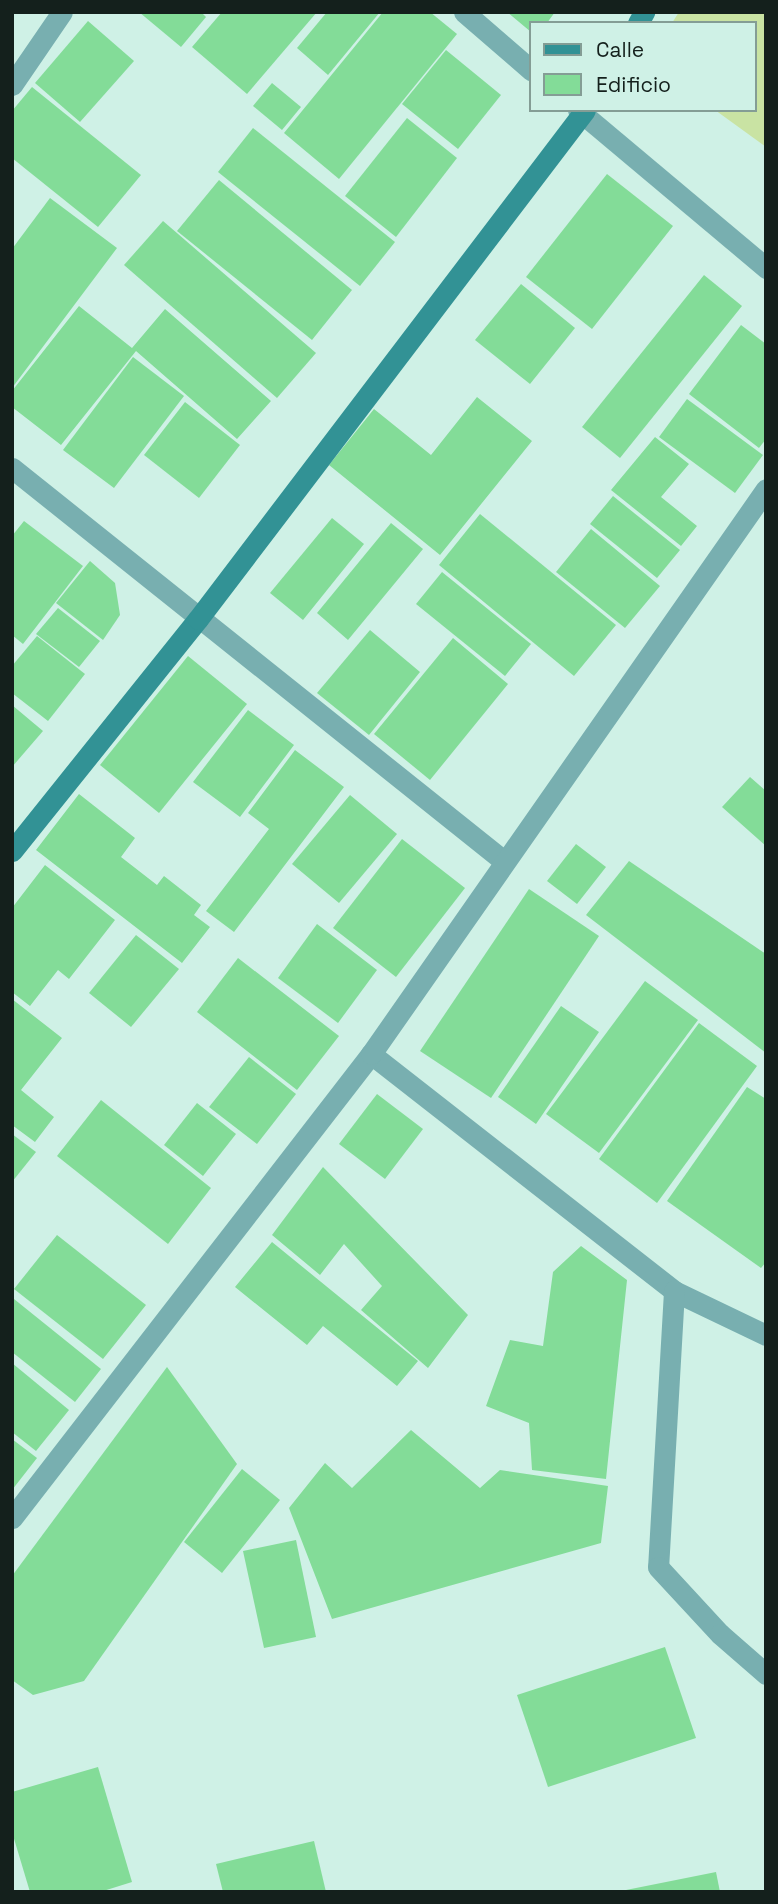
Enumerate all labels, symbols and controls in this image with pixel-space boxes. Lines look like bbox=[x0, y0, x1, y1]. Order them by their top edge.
legend bbox=[530, 21, 757, 112]
text: Calle bbox=[596, 36, 644, 63]
text: Edificio bbox=[596, 71, 671, 98]

